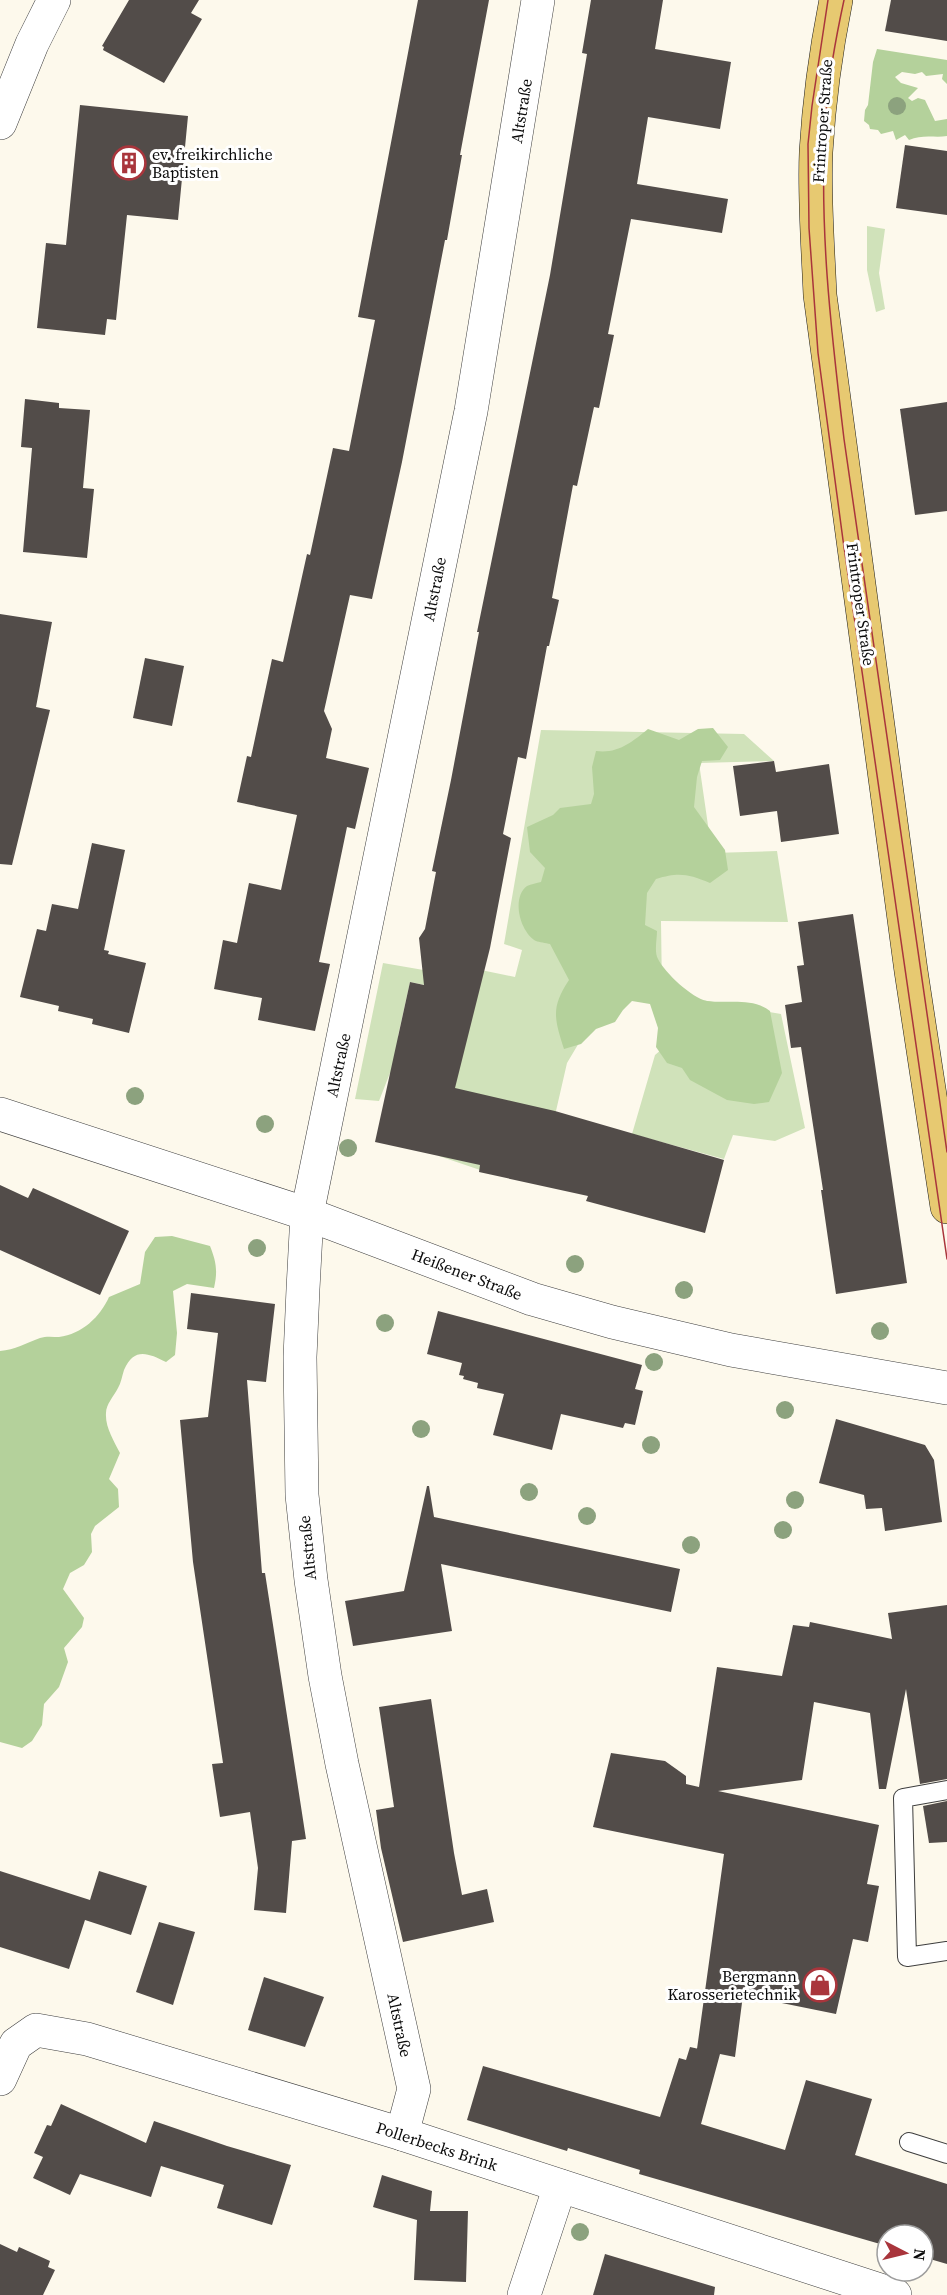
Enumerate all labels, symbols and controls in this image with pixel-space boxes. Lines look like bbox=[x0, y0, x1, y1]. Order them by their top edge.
street label: Frintroper Straße bbox=[807, 58, 837, 184]
street label: Altstraße bbox=[505, 77, 537, 145]
place label: ev. freikirchliche Baptisten bbox=[152, 143, 273, 183]
building icon: ev. freikirchliche Baptisten bbox=[111, 145, 147, 181]
street label: Frintroper Straße bbox=[841, 541, 881, 667]
street label: Altstraße bbox=[417, 555, 451, 623]
street label: Altstraße bbox=[320, 1031, 356, 1099]
street label: Heißener Straße bbox=[409, 1243, 525, 1305]
street label: Altstraße bbox=[293, 1514, 321, 1582]
place label: Bergmann Karosserietechnik bbox=[667, 1965, 797, 2005]
shop icon: Bergmann Karosserietechnik bbox=[802, 1967, 838, 2003]
street label: Altstraße bbox=[382, 1991, 418, 2059]
street label: Pollerbecks Brink bbox=[374, 2116, 501, 2176]
north arrow bbox=[875, 2223, 935, 2283]
text: N bbox=[908, 2248, 932, 2262]

